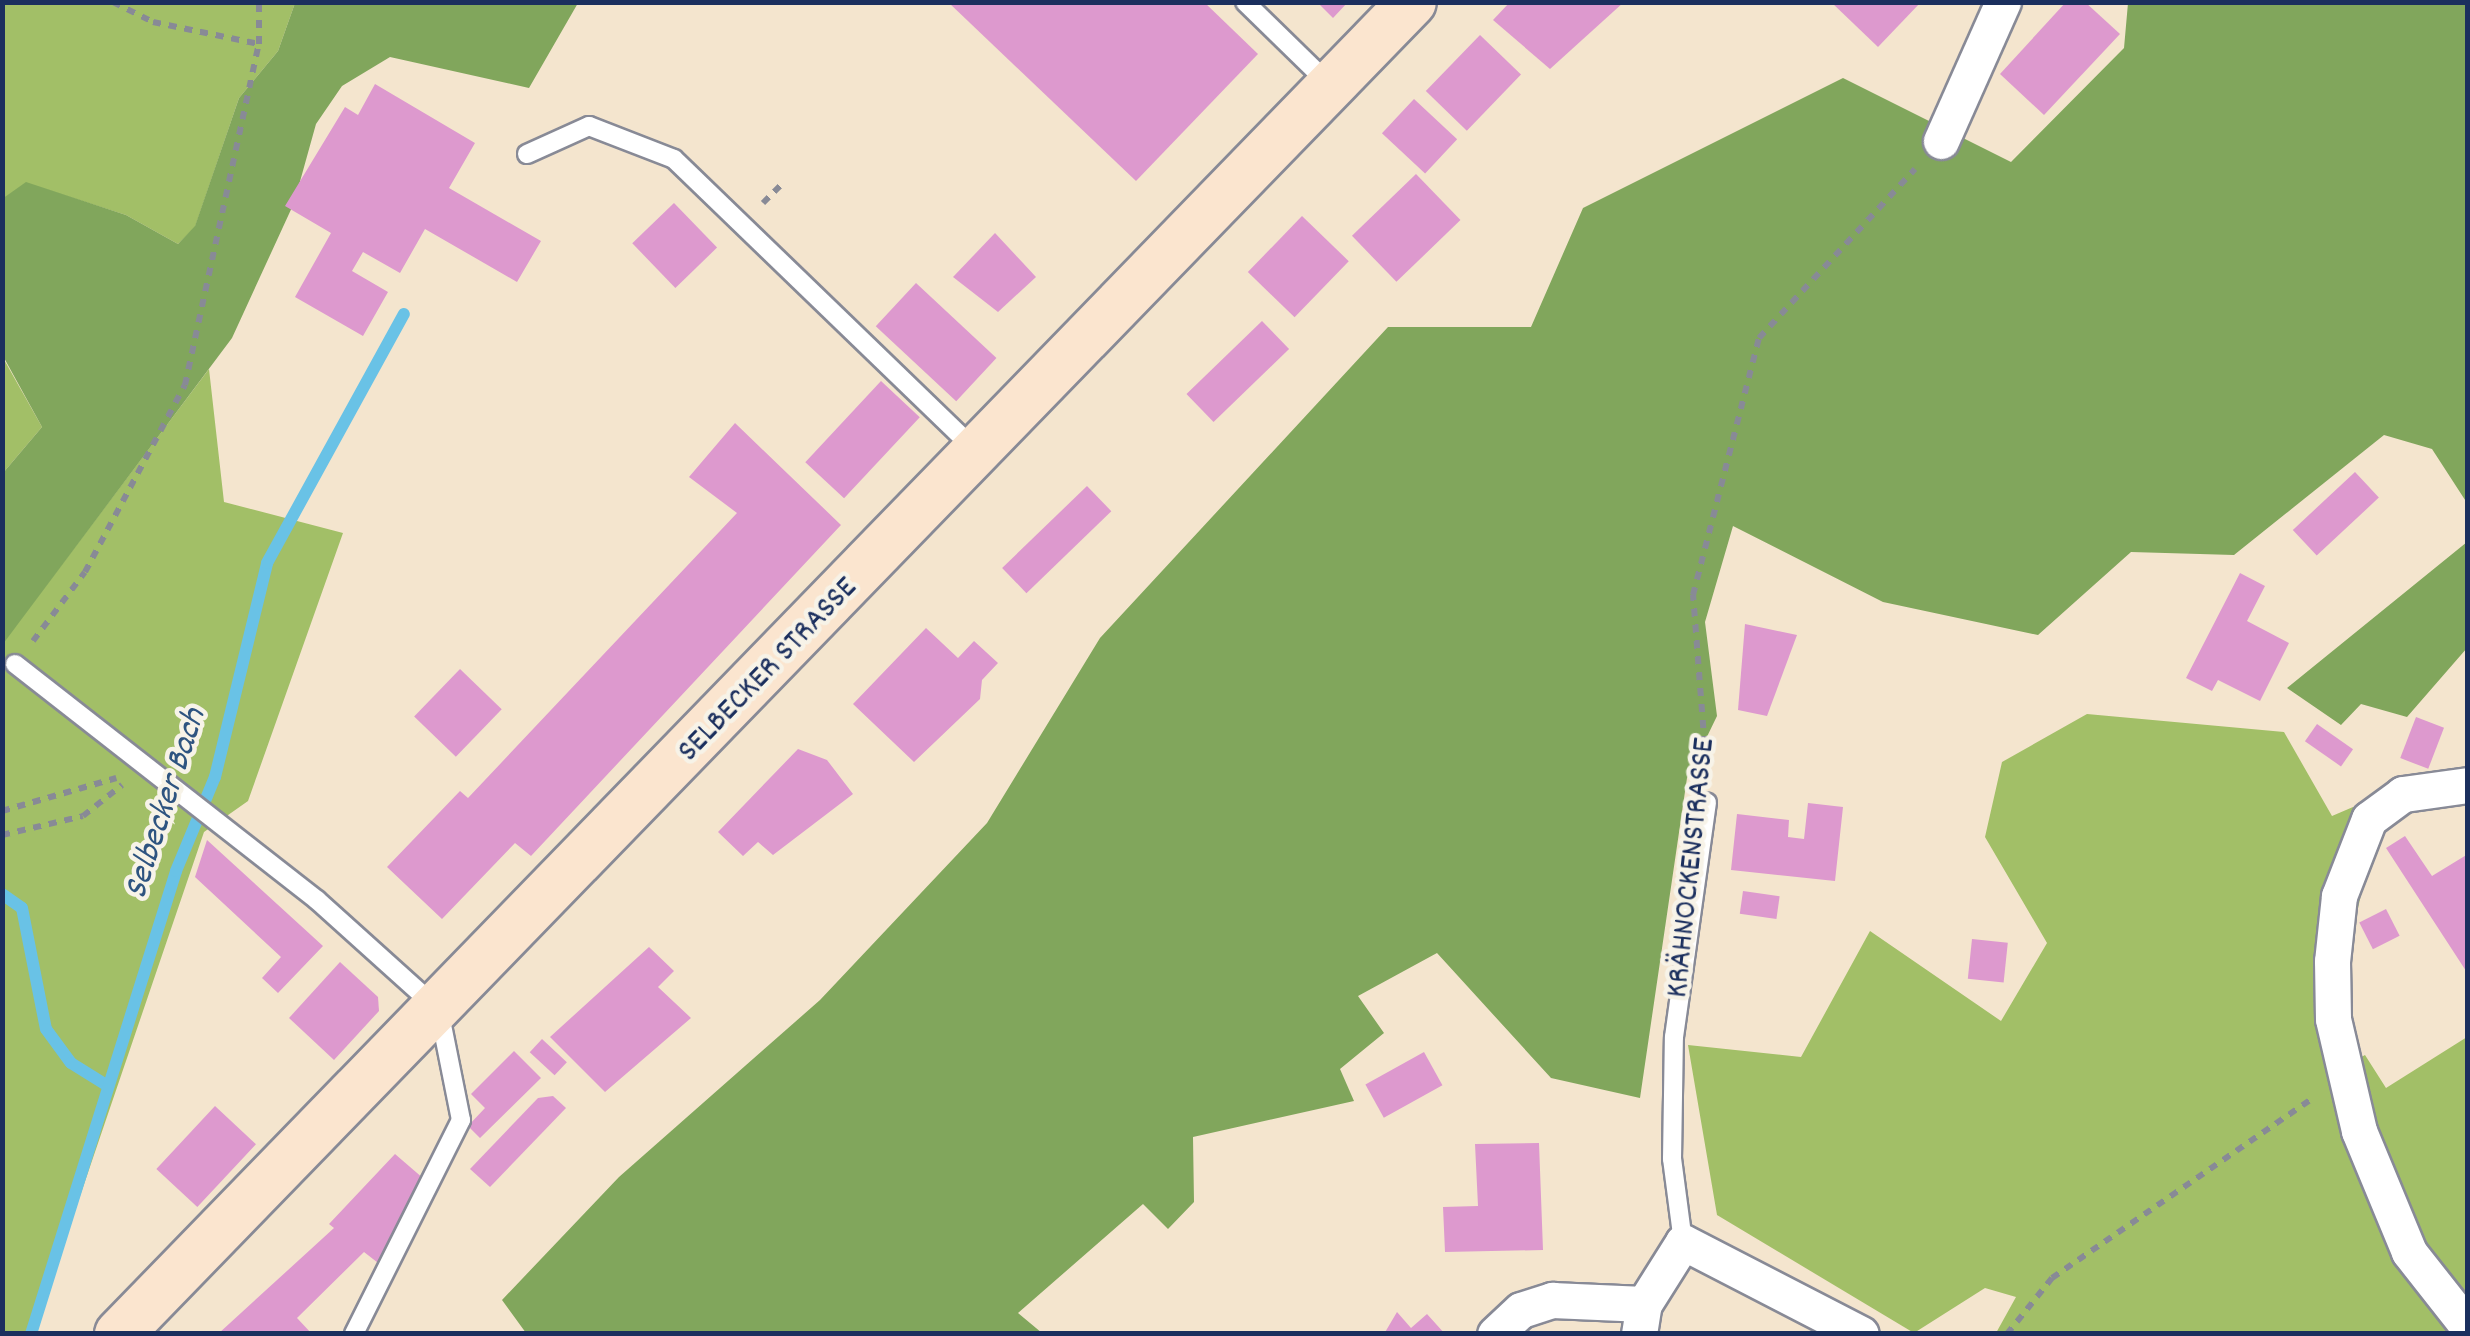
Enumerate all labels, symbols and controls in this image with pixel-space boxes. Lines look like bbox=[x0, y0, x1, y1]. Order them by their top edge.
street label: SELBECKER STRASSE bbox=[671, 571, 867, 771]
water label: Selbecker Bach bbox=[116, 704, 218, 904]
street label: KRÄHNOCKENSTRASSE bbox=[1660, 736, 1726, 1000]

